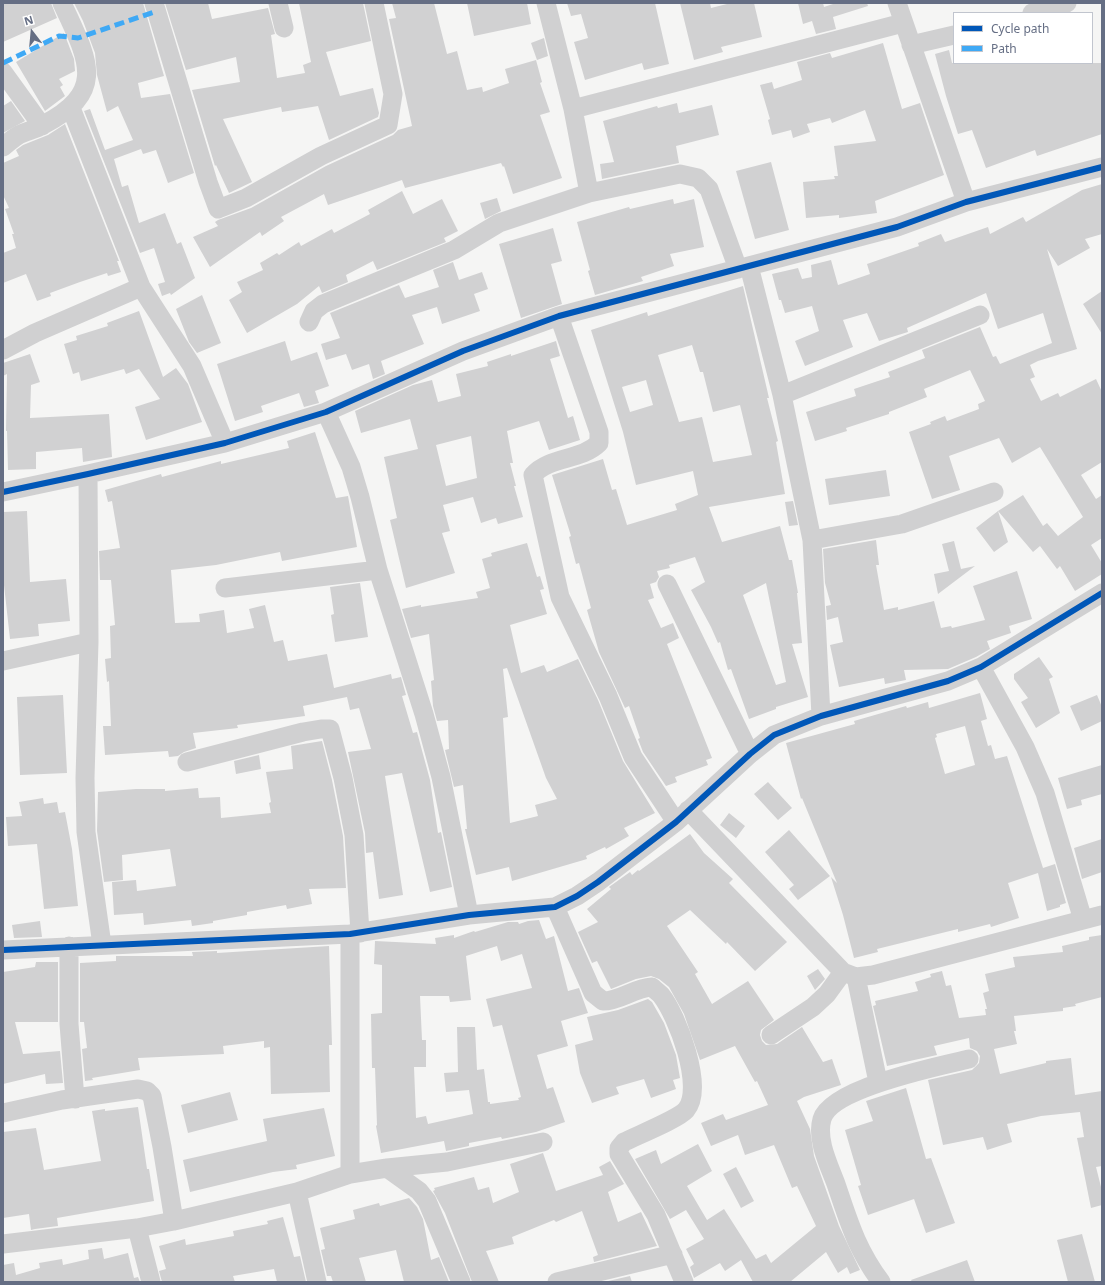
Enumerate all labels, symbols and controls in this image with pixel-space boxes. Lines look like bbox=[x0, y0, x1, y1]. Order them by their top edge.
north arrow bbox=[12, 12, 52, 52]
text: N bbox=[22, 12, 35, 28]
legend bbox=[953, 12, 1093, 64]
text: Cycle path bbox=[991, 20, 1049, 37]
text: Path bbox=[991, 40, 1017, 57]

